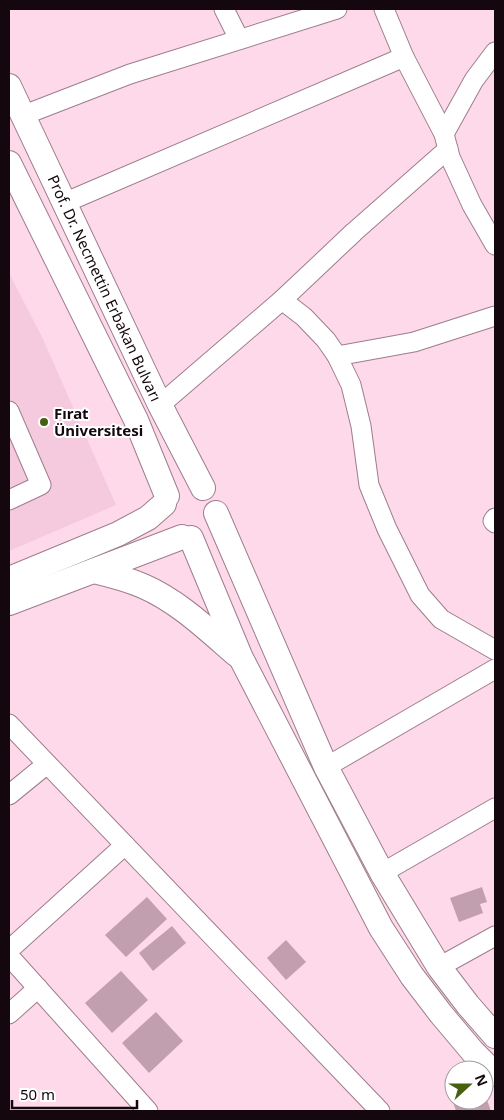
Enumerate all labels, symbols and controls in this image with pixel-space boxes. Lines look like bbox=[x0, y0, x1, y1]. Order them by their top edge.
street label: Prof. Dr. Necmettin Erbakan Bulvarı bbox=[44, 172, 166, 404]
place label: Fırat Üniversitesi bbox=[54, 403, 143, 440]
marker: Fırat Üniversitesi bbox=[38, 416, 50, 428]
north arrow bbox=[444, 1060, 494, 1110]
text: N bbox=[471, 1071, 493, 1089]
scale bar bbox=[12, 1078, 138, 1110]
text: 50 m bbox=[20, 1084, 55, 1104]

